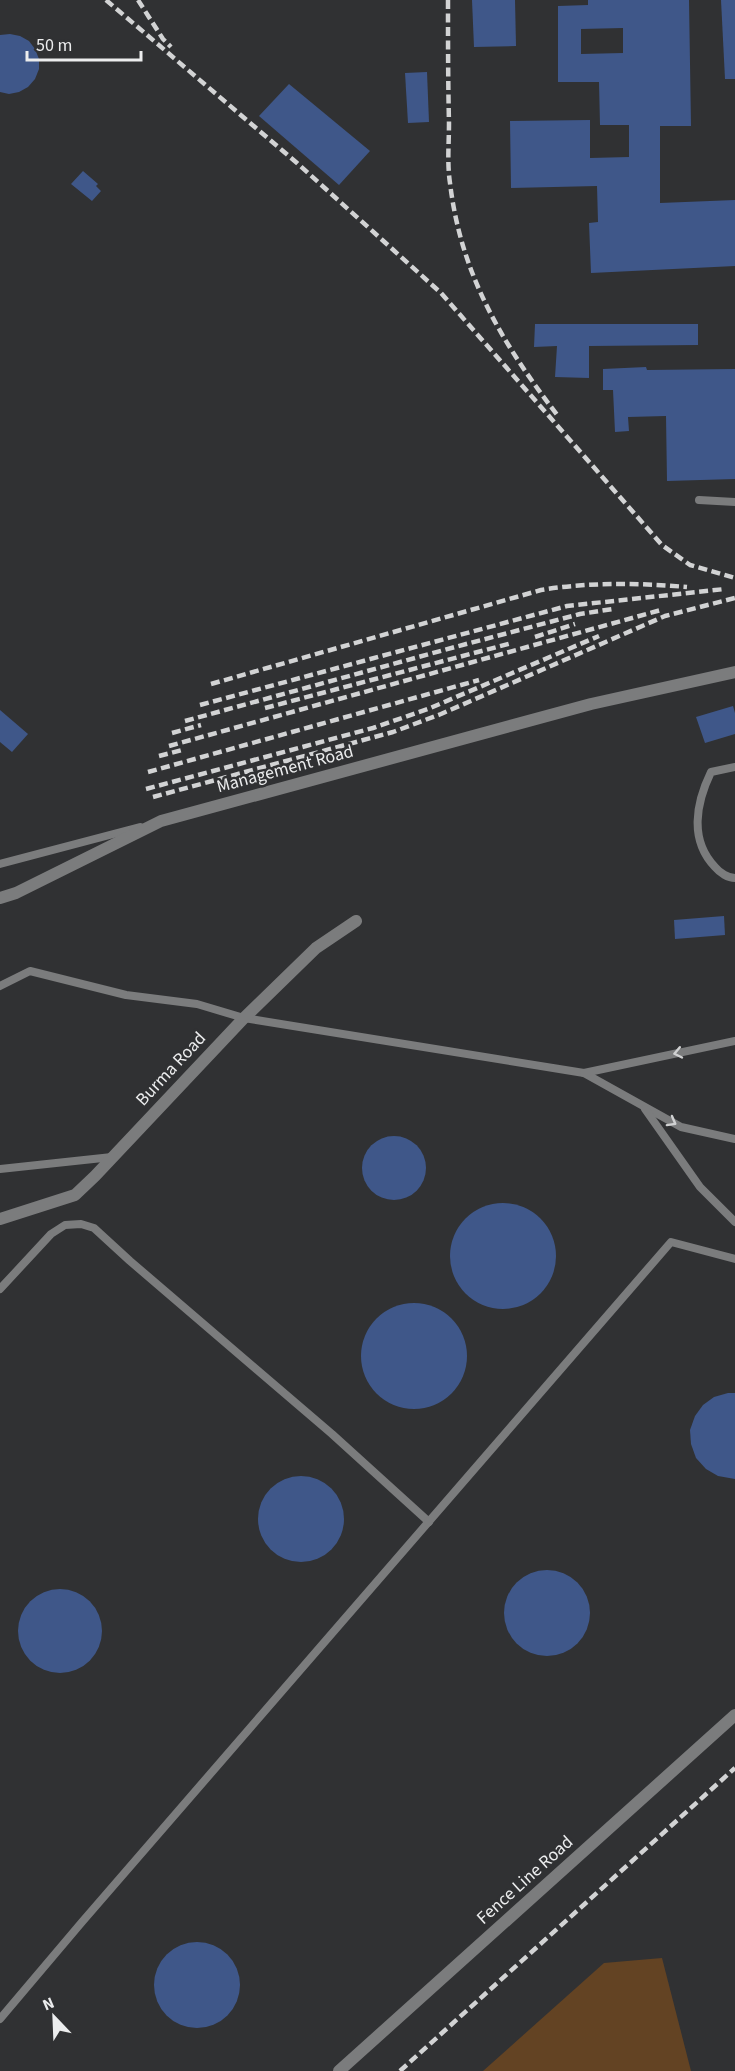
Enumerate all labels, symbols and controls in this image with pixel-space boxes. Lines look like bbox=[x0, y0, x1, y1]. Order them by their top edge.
scale bar bbox=[27, 24, 141, 62]
text: 50 m bbox=[36, 33, 72, 58]
street label: Management Road bbox=[214, 739, 356, 799]
street label: Burma Road bbox=[130, 1027, 212, 1111]
one-way arrow bbox=[673, 1046, 683, 1059]
one-way arrow bbox=[666, 1115, 676, 1126]
street label: Fence Line Road bbox=[471, 1830, 579, 1930]
north arrow bbox=[24, 1987, 84, 2047]
text: N bbox=[39, 1992, 58, 2016]

